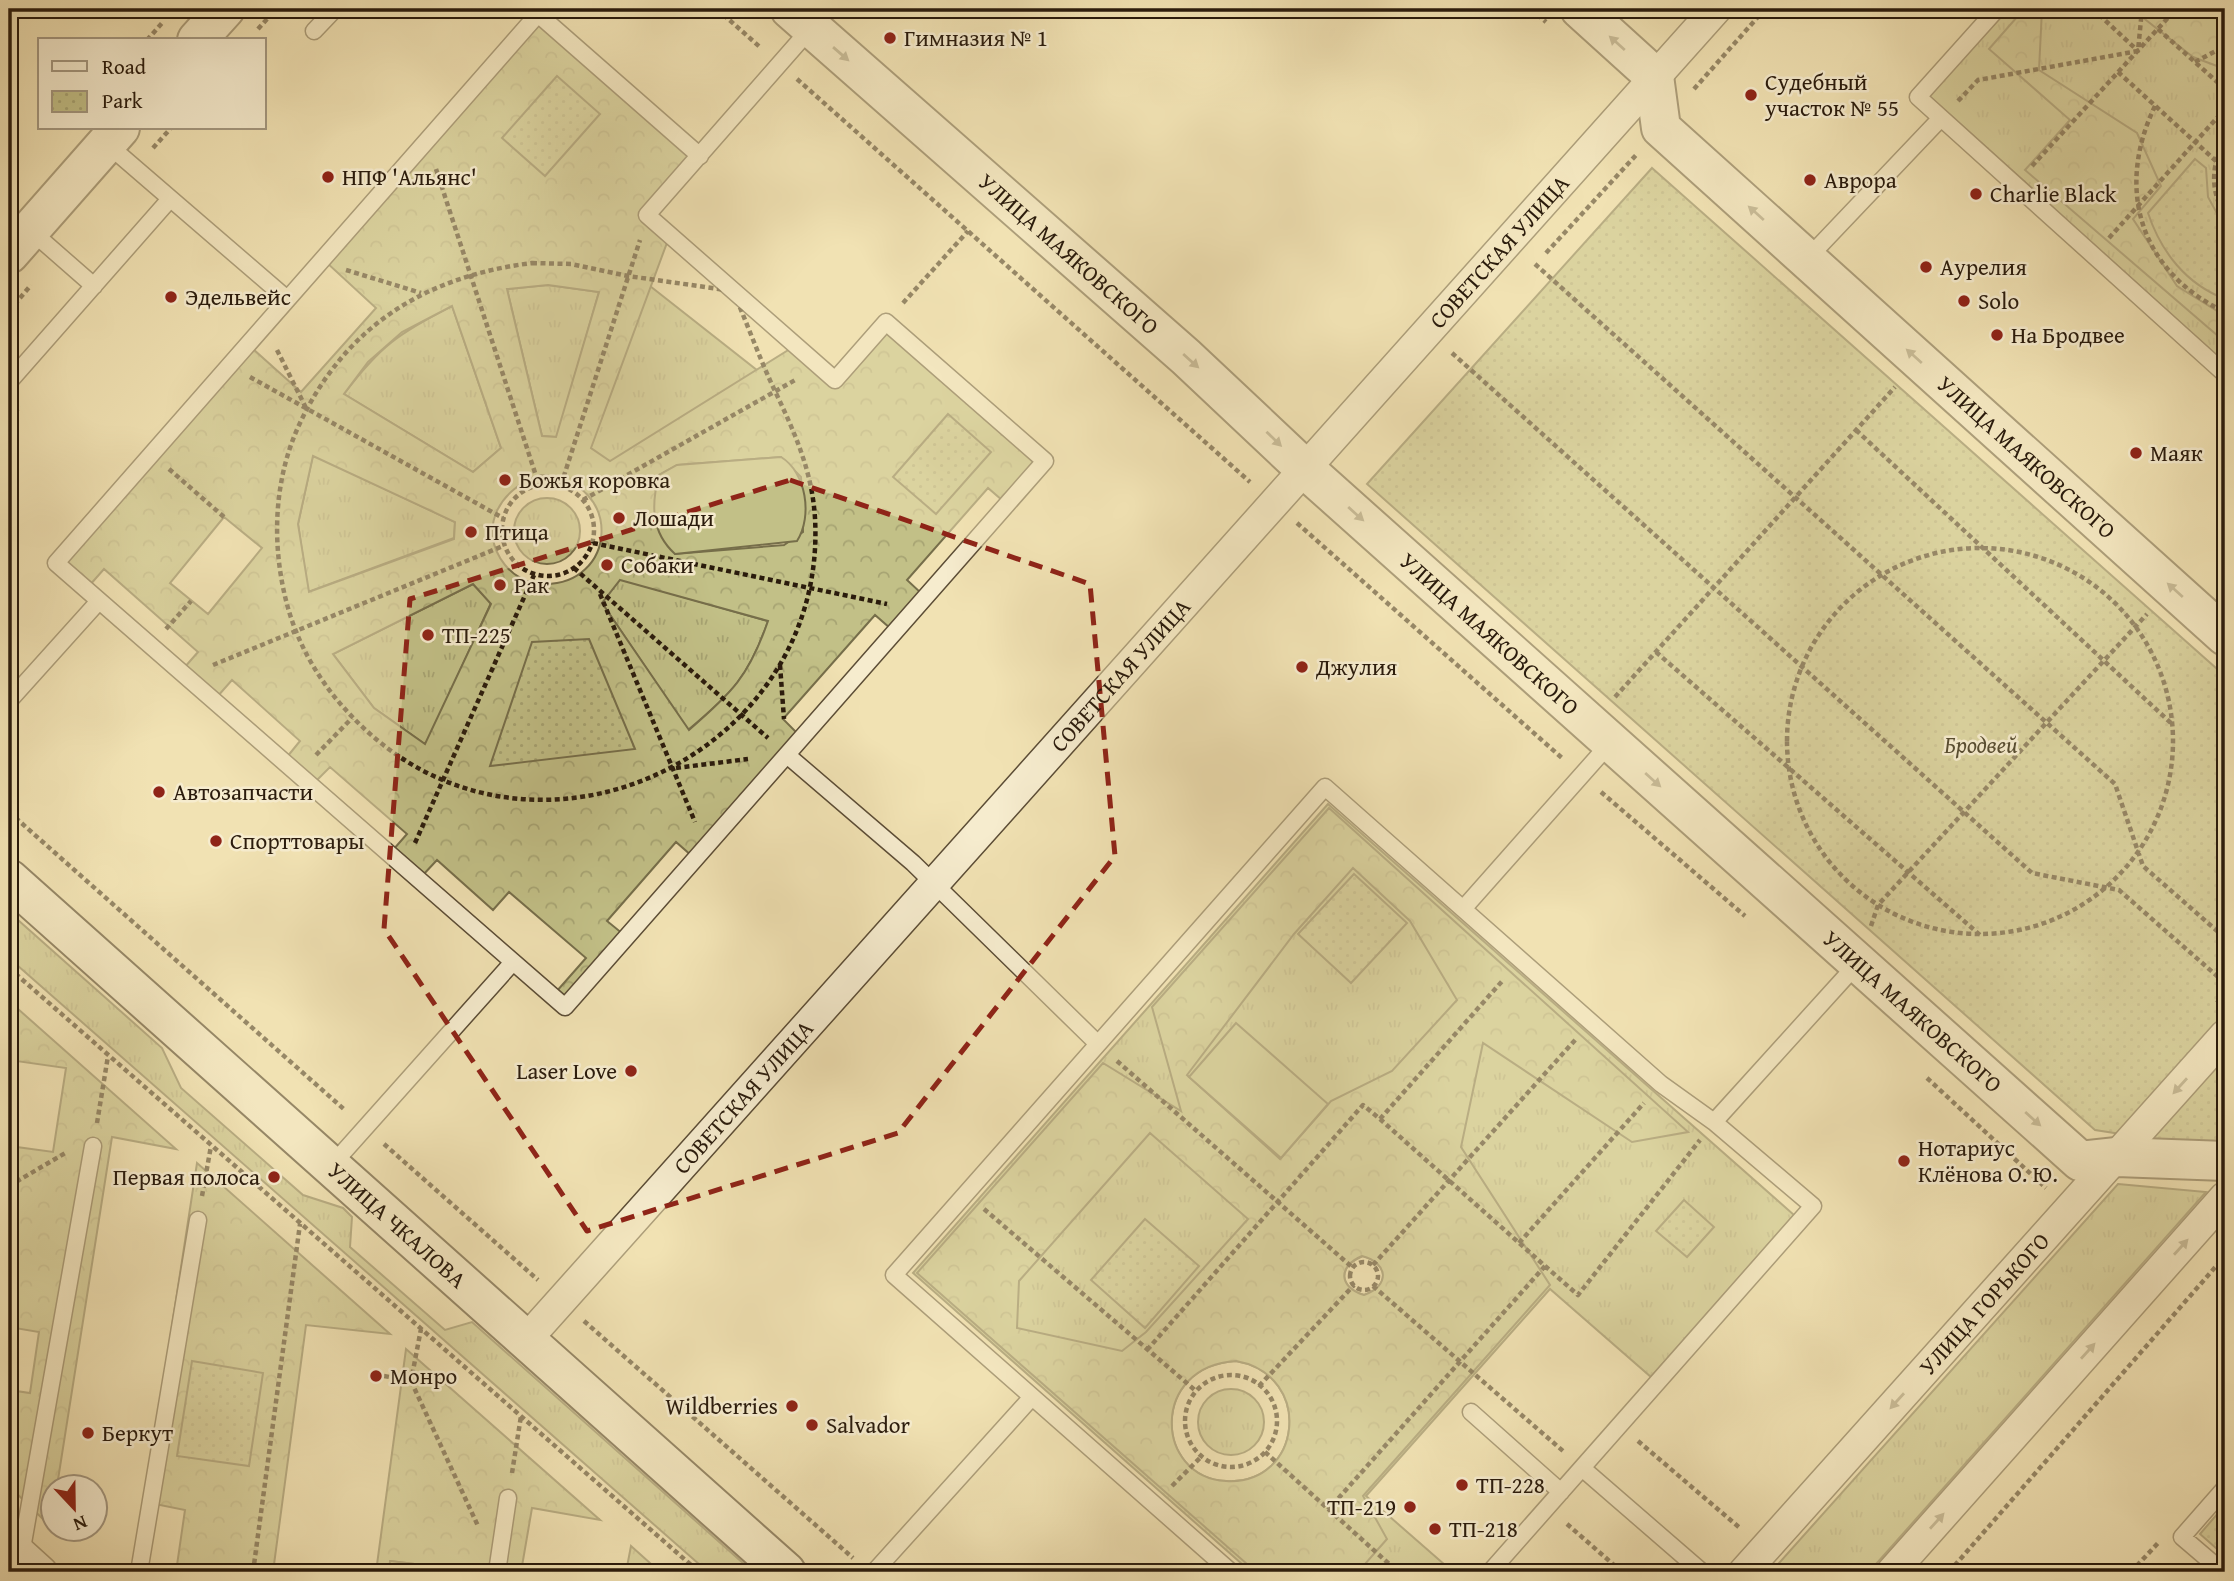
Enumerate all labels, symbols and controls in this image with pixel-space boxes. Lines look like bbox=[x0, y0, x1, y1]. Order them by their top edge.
place label: Гимназия № 1 bbox=[904, 21, 1048, 54]
marker: Гимназия № 1 bbox=[882, 30, 898, 46]
one-way arrow bbox=[1609, 35, 1626, 51]
legend bbox=[38, 38, 266, 130]
one-way arrow bbox=[833, 46, 850, 61]
text: Road bbox=[102, 51, 147, 82]
place label: Судебный участок № 55 bbox=[1764, 65, 1899, 124]
text: Park bbox=[102, 85, 143, 116]
marker: Судебный участок № 55 bbox=[1743, 87, 1759, 103]
place label: НПФ 'Альянс' bbox=[342, 160, 477, 193]
place label: Аврора bbox=[1824, 163, 1897, 196]
street label: УЛИЦА МАЯКОВСКОГО bbox=[972, 165, 1166, 342]
street label: СОВЕТСКАЯ УЛИЦА bbox=[1421, 167, 1576, 335]
marker: НПФ 'Альянс' bbox=[320, 169, 336, 185]
marker: Аврора bbox=[1802, 172, 1818, 188]
place label: Charlie Black bbox=[1990, 177, 2117, 210]
marker: Charlie Black bbox=[1968, 186, 1984, 202]
one-way arrow bbox=[1748, 206, 1765, 222]
place label: Аурелия bbox=[1940, 250, 2027, 283]
marker: Аурелия bbox=[1918, 259, 1934, 275]
place label: Эдельвейс bbox=[185, 280, 291, 313]
place label: Solo bbox=[1978, 284, 2019, 317]
marker: Эдельвейс bbox=[163, 289, 179, 305]
marker: Solo bbox=[1956, 293, 1972, 309]
place label: На Бродвее bbox=[2011, 318, 2125, 351]
marker: На Бродвее bbox=[1989, 327, 2005, 343]
one-way arrow bbox=[1905, 348, 1923, 364]
one-way arrow bbox=[1182, 353, 1200, 369]
street label: УЛИЦА МАЯКОВСКОГО bbox=[1930, 367, 2123, 546]
one-way arrow bbox=[1265, 430, 1282, 447]
place label: Маяк bbox=[2150, 436, 2203, 469]
marker: Маяк bbox=[2128, 445, 2144, 461]
place label: Божья коровка bbox=[519, 463, 670, 496]
marker: Божья коровка bbox=[497, 472, 513, 488]
place label: Лошади bbox=[633, 501, 714, 534]
one-way arrow bbox=[1347, 506, 1364, 521]
marker: Лошади bbox=[611, 510, 627, 526]
place label: Птица bbox=[485, 515, 549, 548]
marker: Птица bbox=[463, 524, 479, 540]
street label: УЛИЦА МАЯКОВСКОГО bbox=[1393, 544, 1587, 722]
place label: Собаки bbox=[621, 548, 694, 581]
marker: Собаки bbox=[599, 557, 615, 573]
place label: Рак bbox=[514, 568, 549, 601]
marker: Рак bbox=[492, 577, 508, 593]
one-way arrow bbox=[2166, 583, 2183, 598]
street label: СОВЕТСКАЯ УЛИЦА bbox=[1042, 591, 1198, 759]
place label: ТП-225 bbox=[442, 618, 511, 651]
marker: ТП-225 bbox=[420, 627, 436, 643]
place label: Джулия bbox=[1315, 650, 1398, 683]
marker: Джулия bbox=[1294, 659, 1310, 675]
park label: Бродвей bbox=[1944, 728, 2018, 761]
one-way arrow bbox=[1644, 772, 1662, 788]
place label: Автозапчасти bbox=[173, 775, 313, 808]
marker: Автозапчасти bbox=[151, 784, 167, 800]
place label: Спорттовары bbox=[230, 824, 364, 857]
marker: Спорттовары bbox=[208, 833, 224, 849]
street label: УЛИЦА МАЯКОВСКОГО bbox=[1816, 922, 2010, 1100]
street label: СОВЕТСКАЯ УЛИЦА bbox=[665, 1012, 821, 1181]
place label: Laser Love bbox=[516, 1054, 617, 1087]
marker: Laser Love bbox=[623, 1063, 639, 1079]
one-way arrow bbox=[2172, 1077, 2188, 1095]
one-way arrow bbox=[2025, 1111, 2042, 1127]
place label: Нотариус Клёнова О. Ю. bbox=[1918, 1131, 2058, 1190]
marker: Нотариус Клёнова О. Ю. bbox=[1896, 1153, 1912, 1169]
street label: УЛИЦА ЧКАЛОВА bbox=[321, 1154, 474, 1296]
place label: Первая полоса bbox=[113, 1160, 260, 1193]
marker: Первая полоса bbox=[266, 1169, 282, 1185]
street label: УЛИЦА ГОРЬКОГО bbox=[1911, 1225, 2057, 1382]
one-way arrow bbox=[2172, 1239, 2188, 1256]
one-way arrow bbox=[2080, 1342, 2096, 1360]
place label: Монро bbox=[390, 1359, 457, 1392]
marker: Монро bbox=[368, 1368, 384, 1384]
place label: Wildberries bbox=[665, 1389, 778, 1422]
one-way arrow bbox=[1889, 1392, 1905, 1410]
marker: Wildberries bbox=[784, 1398, 800, 1414]
place label: Salvador bbox=[826, 1408, 910, 1441]
place label: Беркут bbox=[102, 1416, 173, 1449]
marker: Salvador bbox=[804, 1417, 820, 1433]
marker: Беркут bbox=[80, 1425, 96, 1441]
place label: ТП-228 bbox=[1476, 1468, 1545, 1501]
north arrow bbox=[38, 1472, 108, 1542]
marker: ТП-228 bbox=[1454, 1477, 1470, 1493]
place label: ТП-219 bbox=[1327, 1490, 1396, 1523]
marker: ТП-219 bbox=[1402, 1499, 1418, 1515]
text: N bbox=[69, 1508, 92, 1539]
place label: ТП-218 bbox=[1449, 1512, 1518, 1545]
one-way arrow bbox=[1929, 1512, 1945, 1530]
marker: ТП-218 bbox=[1427, 1521, 1443, 1537]

